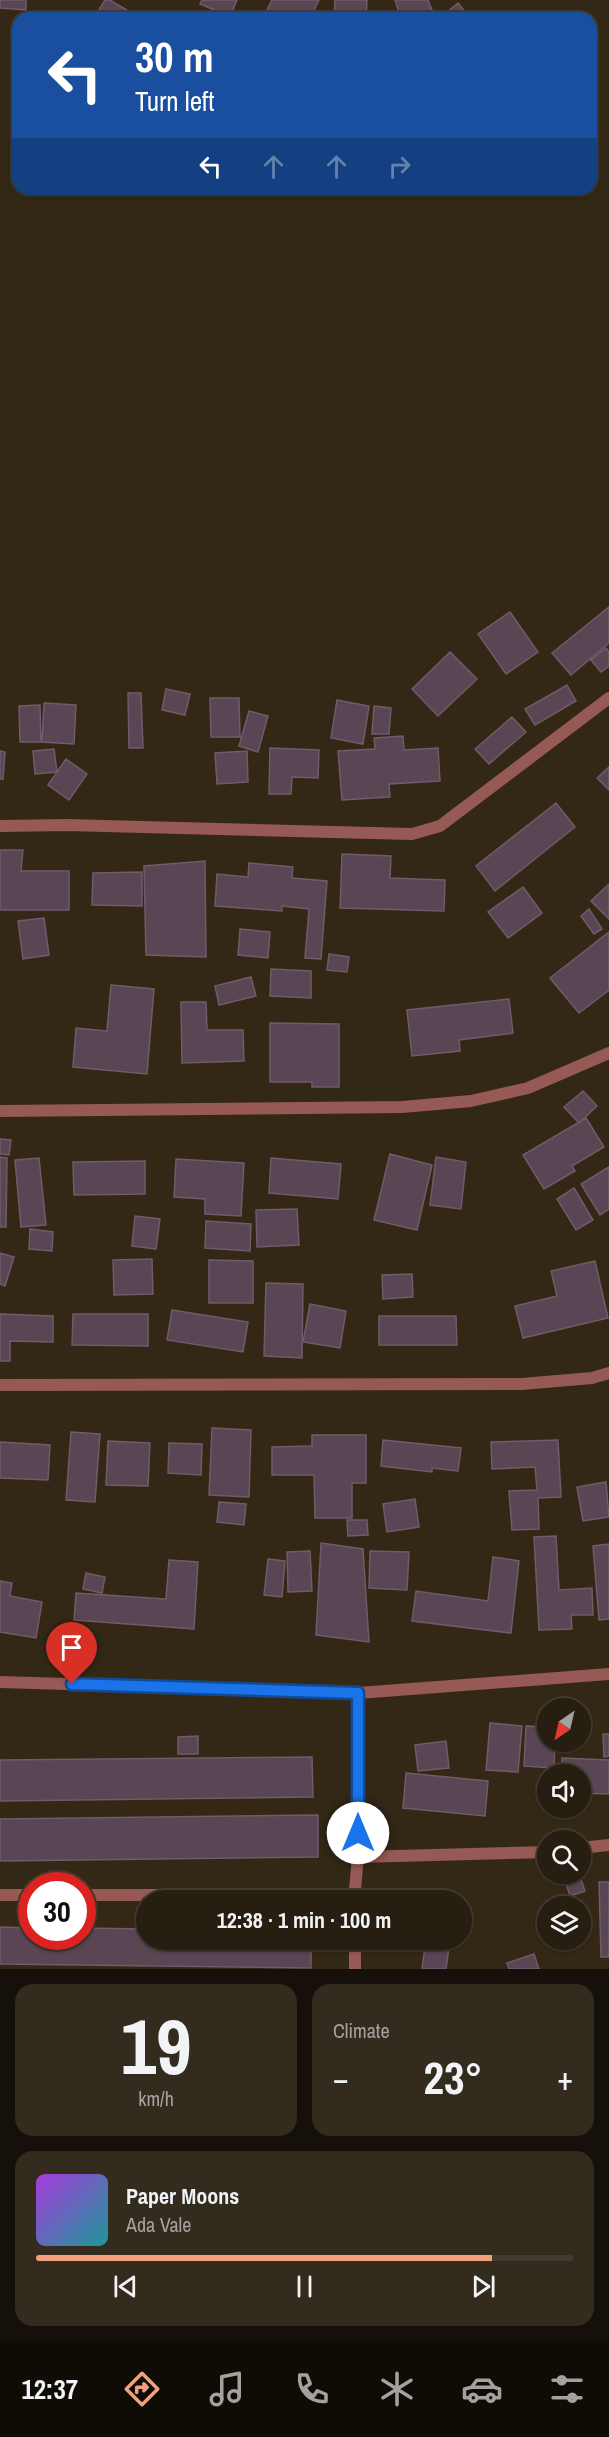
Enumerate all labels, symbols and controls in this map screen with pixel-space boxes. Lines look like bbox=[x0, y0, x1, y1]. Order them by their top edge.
text: 30 m bbox=[135, 29, 214, 85]
icon: left bbox=[36, 36, 114, 114]
text: Turn left bbox=[135, 83, 214, 119]
icon: left bbox=[194, 150, 227, 183]
icon: ahead bbox=[257, 150, 290, 183]
icon: ahead bbox=[320, 150, 353, 183]
icon: right bbox=[383, 150, 416, 183]
pin bbox=[46, 1622, 97, 1684]
icon: arrive bbox=[55, 1631, 88, 1664]
north arrow bbox=[537, 1698, 591, 1752]
map controls bbox=[537, 1698, 591, 1950]
button: sound bbox=[537, 1764, 591, 1818]
position arrow bbox=[326, 1801, 390, 1865]
button: search bbox=[537, 1830, 591, 1884]
speed limit sign: 30 bbox=[18, 1872, 96, 1950]
button: layers bbox=[537, 1896, 591, 1950]
text: 12:38 · 1 min · 100 m bbox=[217, 1905, 391, 1935]
text: 19 bbox=[120, 1993, 192, 2098]
text: Climate bbox=[333, 2017, 390, 2044]
text: 23° bbox=[423, 2047, 483, 2108]
text: − bbox=[333, 2056, 349, 2100]
text: + bbox=[557, 2056, 573, 2100]
text: km/h bbox=[138, 2085, 174, 2112]
text: Paper Moons bbox=[126, 2181, 239, 2211]
text: Ada Vale bbox=[126, 2211, 191, 2238]
icon: previous bbox=[109, 2270, 142, 2303]
icon: pause bbox=[288, 2270, 321, 2303]
icon: next bbox=[467, 2270, 500, 2303]
icon: directions bbox=[121, 2368, 163, 2410]
icon: music bbox=[206, 2368, 248, 2410]
icon: phone bbox=[291, 2368, 333, 2410]
icon: climate bbox=[376, 2368, 418, 2410]
icon: car bbox=[461, 2368, 503, 2410]
icon: filters bbox=[546, 2368, 588, 2410]
text: 12:37 bbox=[21, 2371, 78, 2407]

